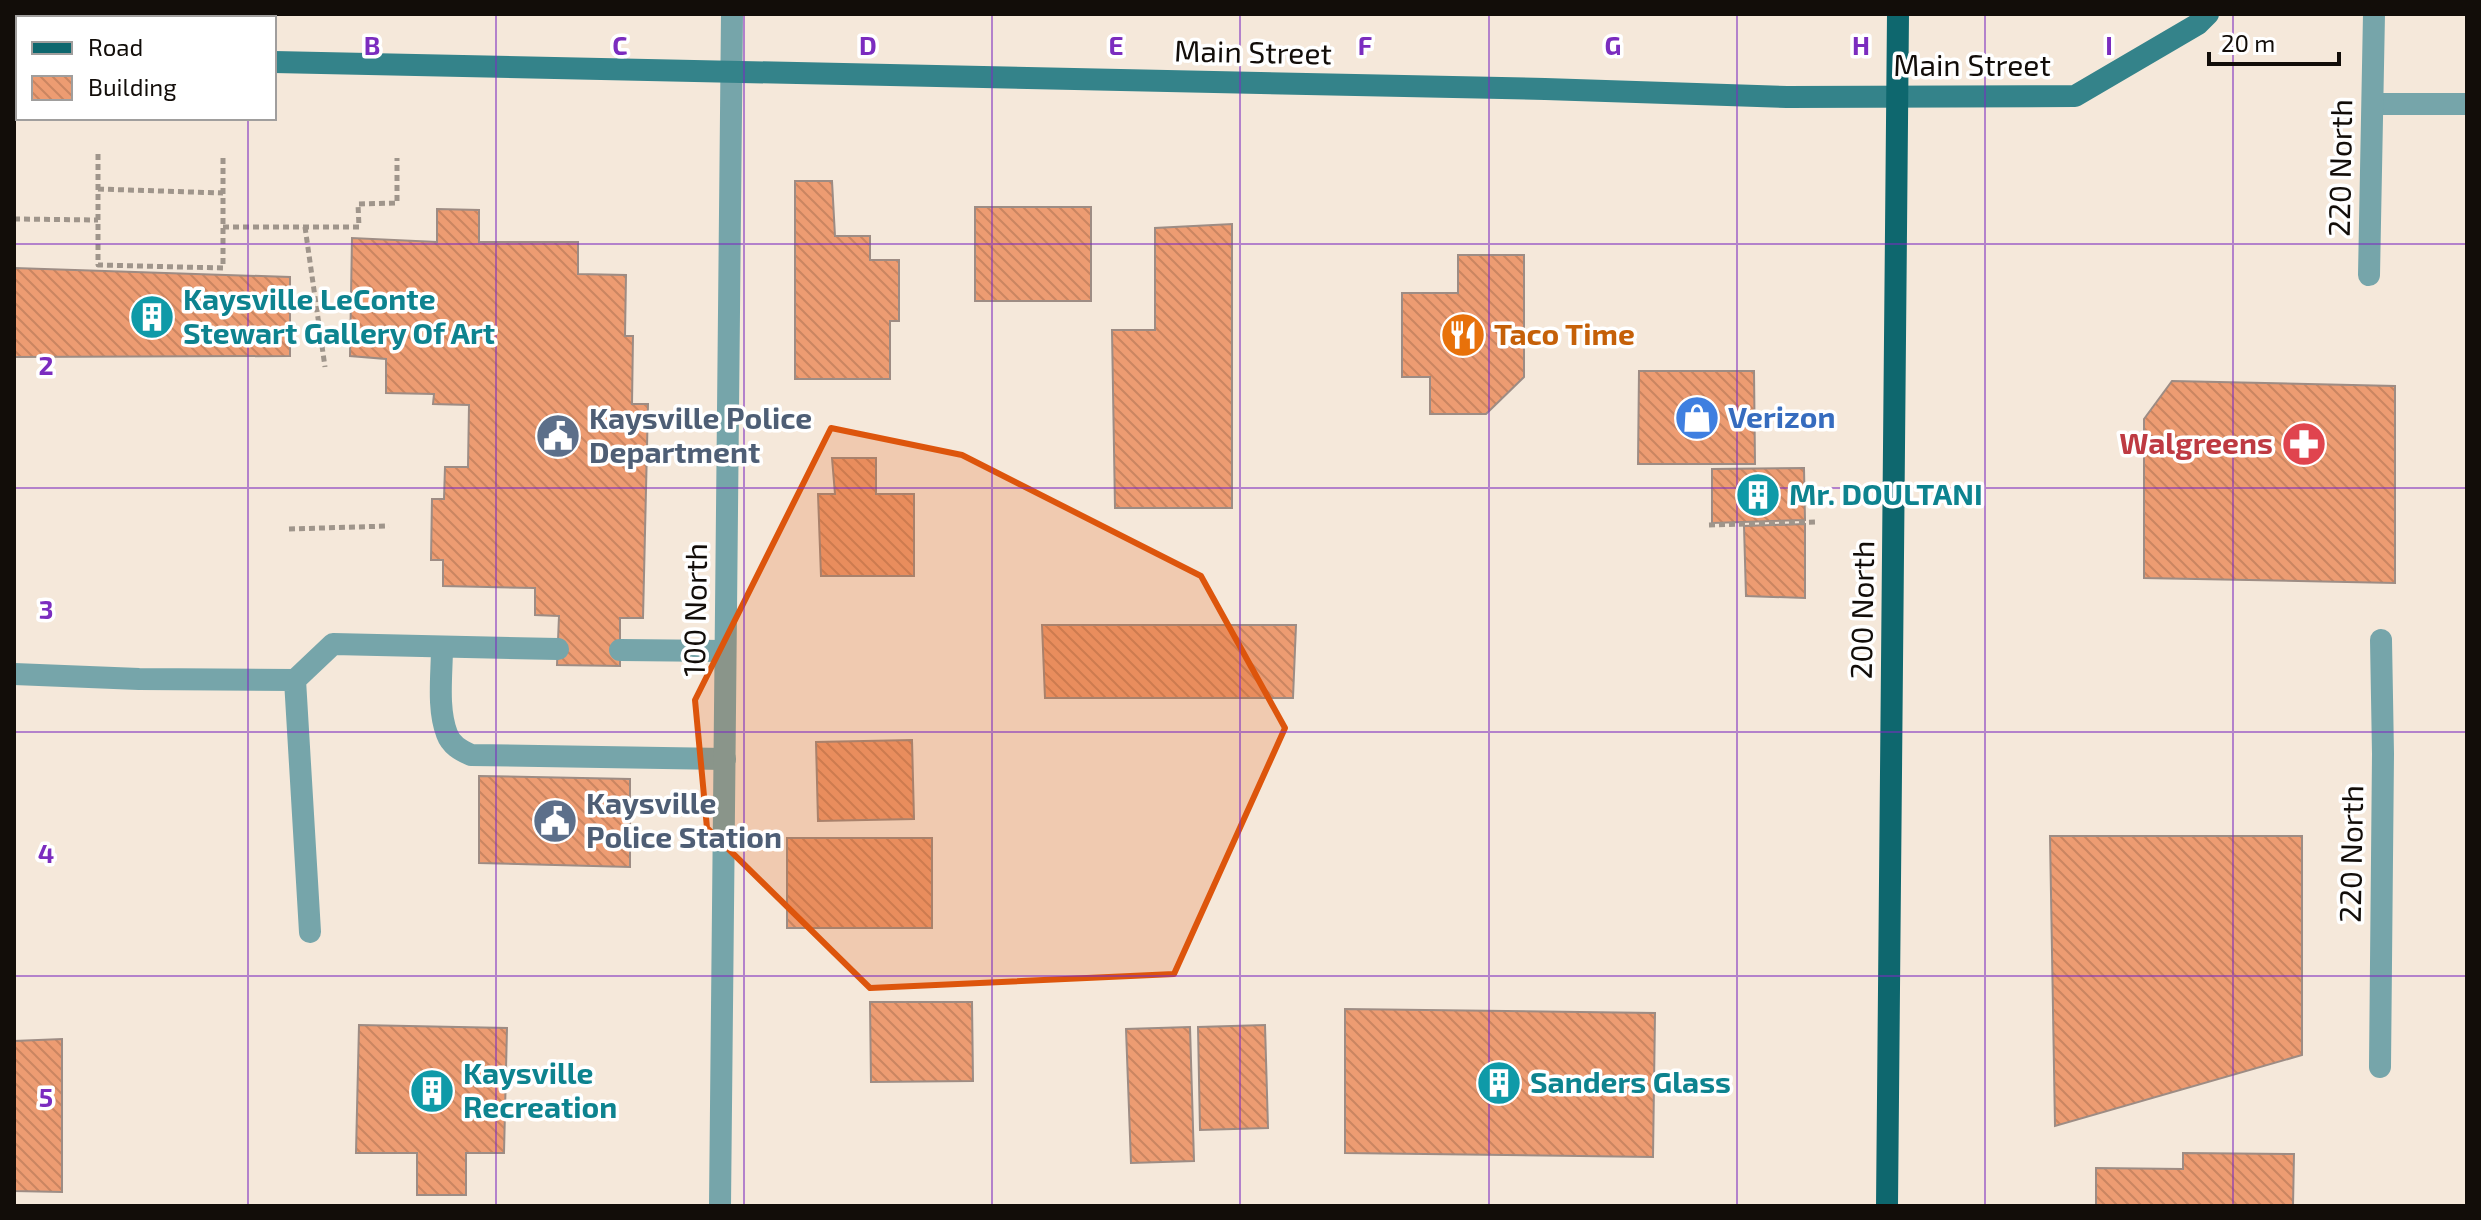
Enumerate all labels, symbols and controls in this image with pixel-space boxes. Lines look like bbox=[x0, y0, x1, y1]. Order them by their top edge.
legend bbox=[16, 16, 276, 120]
scale bar bbox=[2209, 16, 2339, 66]
text: 20 m bbox=[2221, 28, 2275, 57]
text: B bbox=[364, 29, 380, 60]
text: C bbox=[612, 29, 628, 60]
text: D bbox=[859, 29, 877, 60]
text: E bbox=[1108, 29, 1124, 60]
text: F bbox=[1358, 29, 1372, 60]
text: G bbox=[1605, 29, 1621, 60]
text: H bbox=[1852, 29, 1870, 60]
text: I bbox=[2105, 29, 2113, 60]
text: Road bbox=[88, 32, 143, 61]
street label: Main Street bbox=[1174, 32, 1332, 70]
street label: Main Street bbox=[1893, 46, 2051, 82]
text: Building bbox=[88, 72, 177, 101]
street label: 220 North bbox=[2320, 99, 2358, 237]
place label: Kaysville LeConte Stewart Gallery Of Art bbox=[183, 280, 495, 351]
building icon: Kaysville LeConte Stewart Gallery Of Art bbox=[128, 293, 176, 341]
restaurant icon: Taco Time bbox=[1439, 311, 1487, 359]
place label: Taco Time bbox=[1494, 315, 1635, 351]
text: 2 bbox=[38, 349, 54, 380]
shop icon: Verizon bbox=[1673, 394, 1721, 442]
place label: Verizon bbox=[1728, 398, 1836, 434]
place label: Kaysville Police Department bbox=[589, 399, 812, 469]
public building icon: Kaysville Police Department bbox=[534, 412, 582, 460]
pharmacy icon: Walgreens bbox=[2280, 420, 2328, 468]
place label: Walgreens bbox=[2119, 424, 2273, 460]
building icon: Mr. DOULTANI bbox=[1734, 471, 1782, 519]
place label: Mr. DOULTANI bbox=[1789, 475, 1983, 511]
street label: 200 North bbox=[1842, 540, 1880, 680]
street label: 100 North bbox=[675, 543, 713, 677]
text: 3 bbox=[39, 593, 53, 624]
place label: Kaysville Police Station bbox=[586, 784, 782, 854]
street label: 220 North bbox=[2331, 785, 2369, 923]
public building icon: Kaysville Police Station bbox=[531, 797, 579, 845]
text: 4 bbox=[38, 837, 54, 868]
place label: Kaysville Recreation bbox=[463, 1054, 617, 1124]
building icon: Sanders Glass bbox=[1475, 1059, 1523, 1107]
place label: Sanders Glass bbox=[1530, 1063, 1731, 1099]
building icon: Kaysville Recreation bbox=[408, 1067, 456, 1115]
text: 5 bbox=[39, 1081, 53, 1112]

